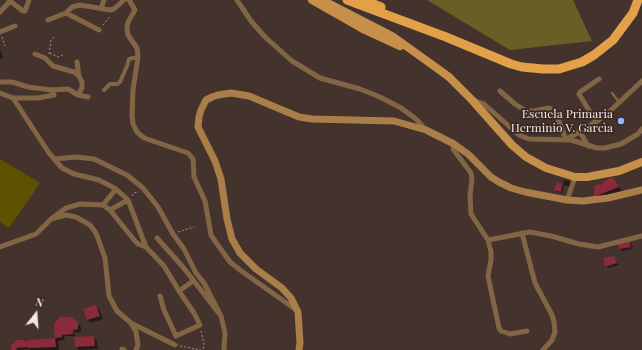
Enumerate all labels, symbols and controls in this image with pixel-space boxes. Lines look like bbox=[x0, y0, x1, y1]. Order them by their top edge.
place label: Escuela Primaria Herminio V. Garcìa bbox=[511, 107, 613, 135]
marker: Escuela Primaria Herminio V. Garcìa bbox=[616, 116, 626, 126]
north arrow bbox=[16, 294, 56, 334]
text: N bbox=[34, 294, 46, 310]

